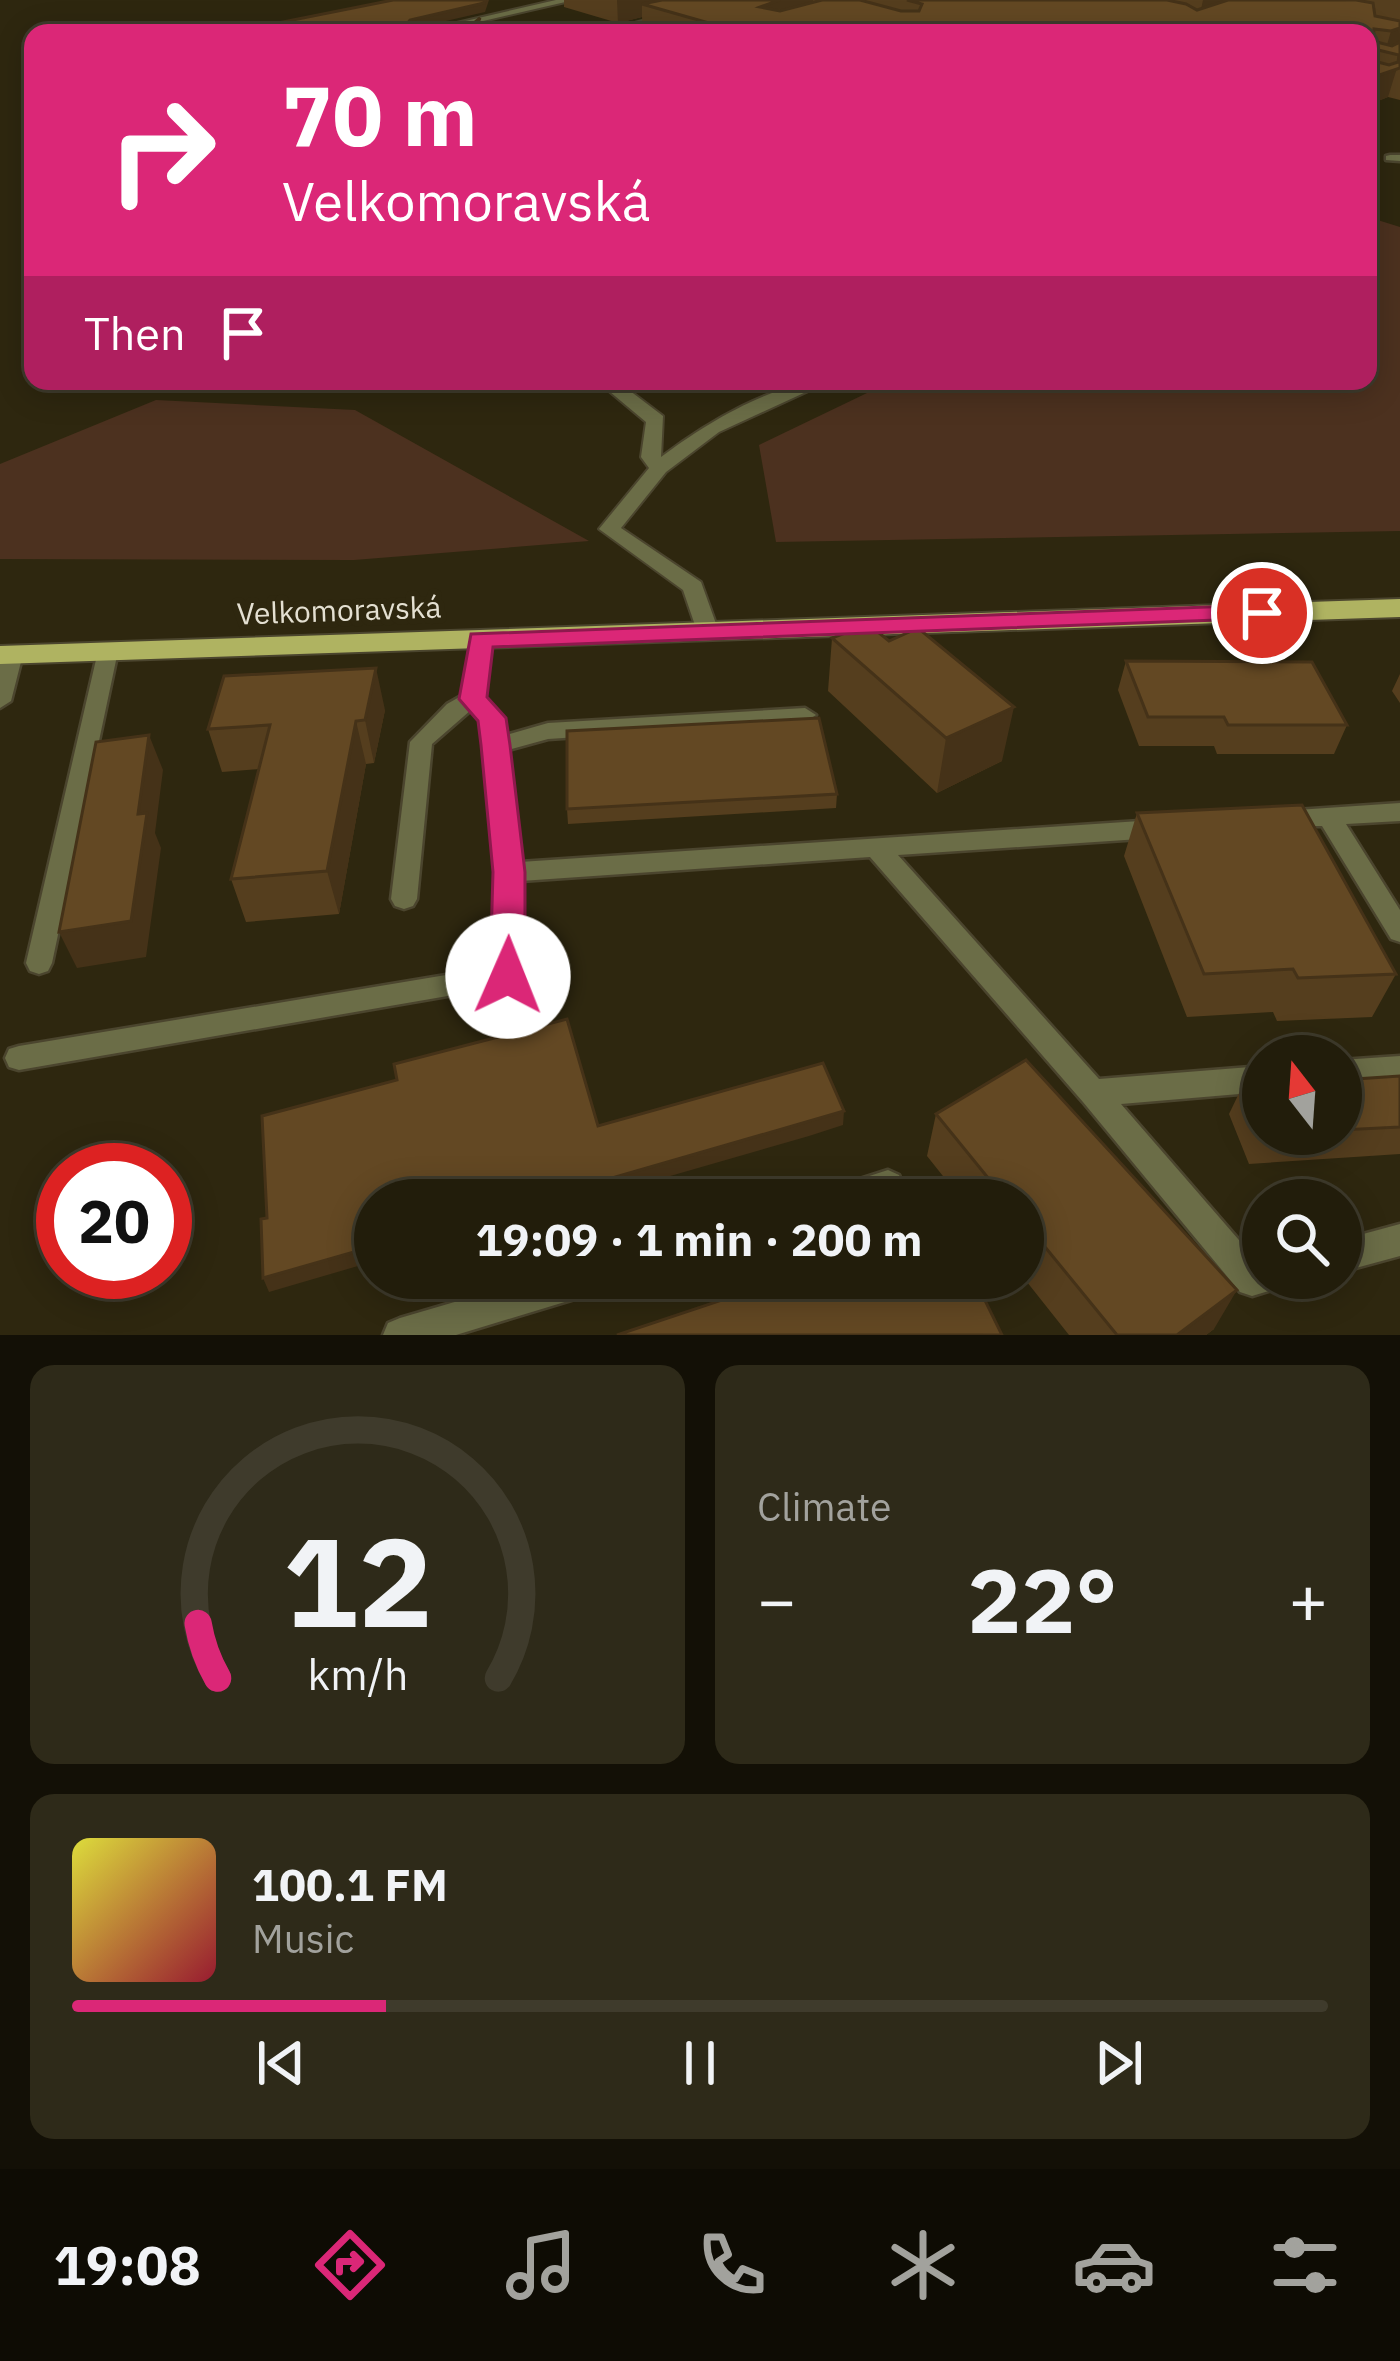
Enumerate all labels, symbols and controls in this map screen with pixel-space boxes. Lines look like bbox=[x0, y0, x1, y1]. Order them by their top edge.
text: 70 m bbox=[282, 60, 478, 169]
icon: right bbox=[84, 72, 240, 228]
text: Velkomoravská bbox=[282, 166, 651, 236]
icon: arrive bbox=[210, 300, 276, 366]
text: Then bbox=[84, 304, 186, 362]
pin bbox=[1211, 562, 1313, 664]
icon: arrive bbox=[1229, 580, 1295, 646]
street label: Velkomoravská bbox=[236, 586, 442, 633]
position arrow bbox=[445, 913, 571, 1039]
north arrow bbox=[1242, 1035, 1362, 1155]
map controls bbox=[1242, 1035, 1362, 1299]
speed limit sign: 20 bbox=[36, 1143, 192, 1299]
button: search bbox=[1242, 1179, 1362, 1299]
text: 19:09 · 1 min · 200 m bbox=[476, 1210, 922, 1268]
text: Climate bbox=[757, 1481, 891, 1532]
text: 12 bbox=[283, 1499, 432, 1661]
text: 22° bbox=[967, 1541, 1118, 1658]
text: − bbox=[757, 1556, 797, 1642]
text: + bbox=[1288, 1556, 1328, 1642]
text: km/h bbox=[307, 1645, 408, 1701]
text: 100.1 FM bbox=[252, 1855, 448, 1913]
text: Music bbox=[252, 1913, 354, 1964]
icon: previous bbox=[248, 2030, 314, 2096]
icon: pause bbox=[667, 2030, 733, 2096]
icon: next bbox=[1086, 2030, 1152, 2096]
icon: directions bbox=[308, 2223, 392, 2307]
icon: music bbox=[499, 2223, 583, 2307]
icon: phone bbox=[690, 2223, 774, 2307]
icon: climate bbox=[881, 2223, 965, 2307]
icon: car bbox=[1072, 2223, 1156, 2307]
icon: filters bbox=[1263, 2223, 1347, 2307]
text: 19:08 bbox=[53, 2230, 201, 2300]

